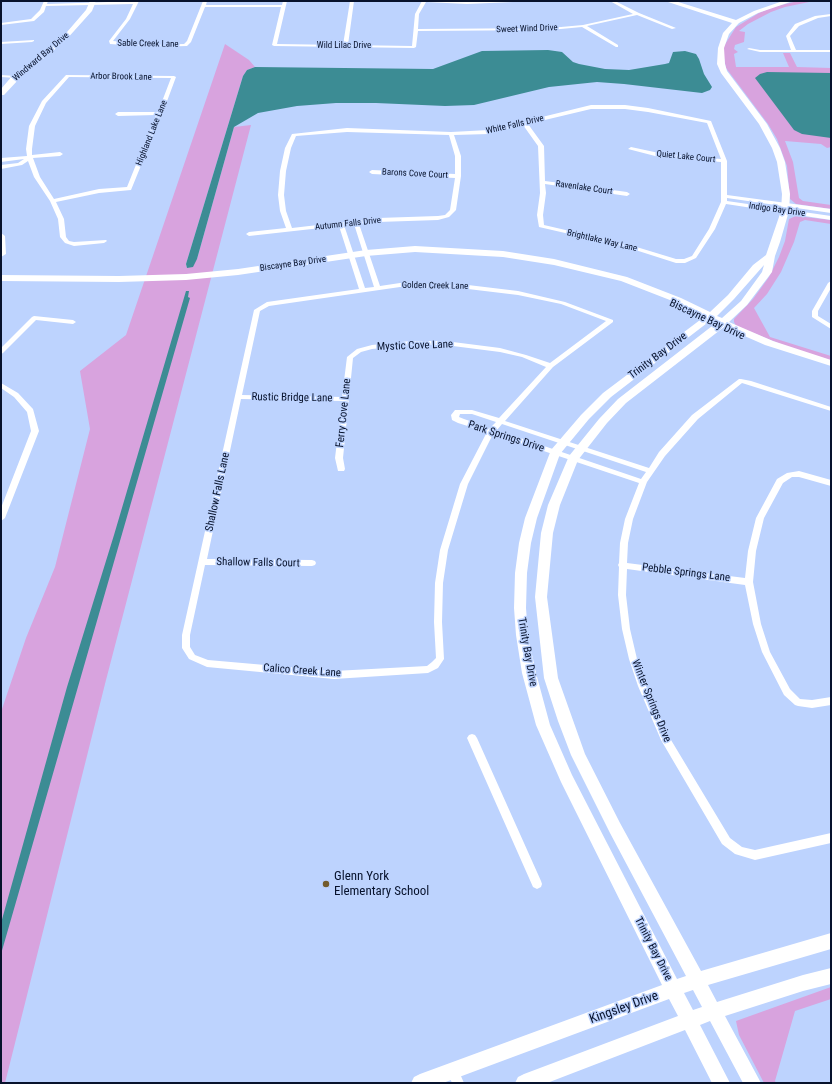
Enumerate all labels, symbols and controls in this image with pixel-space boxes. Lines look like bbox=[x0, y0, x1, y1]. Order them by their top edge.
street label: Sweet Wind Drive bbox=[496, 23, 558, 35]
street label: Windward Bay Drive bbox=[11, 30, 71, 84]
street label: Sable Creek Lane bbox=[117, 38, 179, 50]
street label: Wild Lilac Drive bbox=[317, 41, 371, 51]
street label: Arbor Brook Lane bbox=[90, 71, 152, 83]
street label: Highland Lake Lane bbox=[134, 99, 170, 167]
street label: White Falls Drive bbox=[485, 113, 545, 137]
street label: Quiet Lake Court bbox=[656, 149, 716, 165]
street label: Barons Cove Court bbox=[382, 167, 448, 181]
street label: Ravenlake Court bbox=[555, 179, 613, 197]
street label: Indigo Bay Drive bbox=[748, 201, 806, 219]
street label: Autumn Falls Drive bbox=[314, 215, 382, 233]
street label: Brightlake Way Lane bbox=[566, 228, 638, 254]
street label: Biscayne Bay Drive bbox=[259, 254, 327, 274]
street label: Golden Creek Lane bbox=[402, 280, 468, 292]
street label: Biscayne Bay Drive bbox=[667, 297, 747, 343]
street label: Trinity Bay Drive bbox=[626, 330, 690, 382]
street label: Mystic Cove Lane bbox=[377, 338, 453, 354]
street label: Ferry Cove Lane bbox=[334, 378, 354, 448]
street label: Rustic Bridge Lane bbox=[251, 391, 333, 405]
street label: Park Springs Drive bbox=[466, 418, 546, 456]
street label: Shallow Falls Lane bbox=[203, 451, 233, 533]
street label: Shallow Falls Court bbox=[216, 556, 300, 570]
street label: Pebble Springs Lane bbox=[641, 561, 731, 585]
street label: Trinity Bay Drive bbox=[514, 617, 540, 687]
street label: Winter Springs Drive bbox=[628, 658, 674, 744]
street label: Calico Creek Lane bbox=[263, 662, 341, 680]
place label: Glenn York Elementary School bbox=[334, 869, 429, 900]
marker: Glenn York Elementary School bbox=[321, 879, 331, 889]
street label: Trinity Bay Drive bbox=[631, 915, 675, 983]
street label: Kingsley Drive bbox=[587, 988, 661, 1028]

